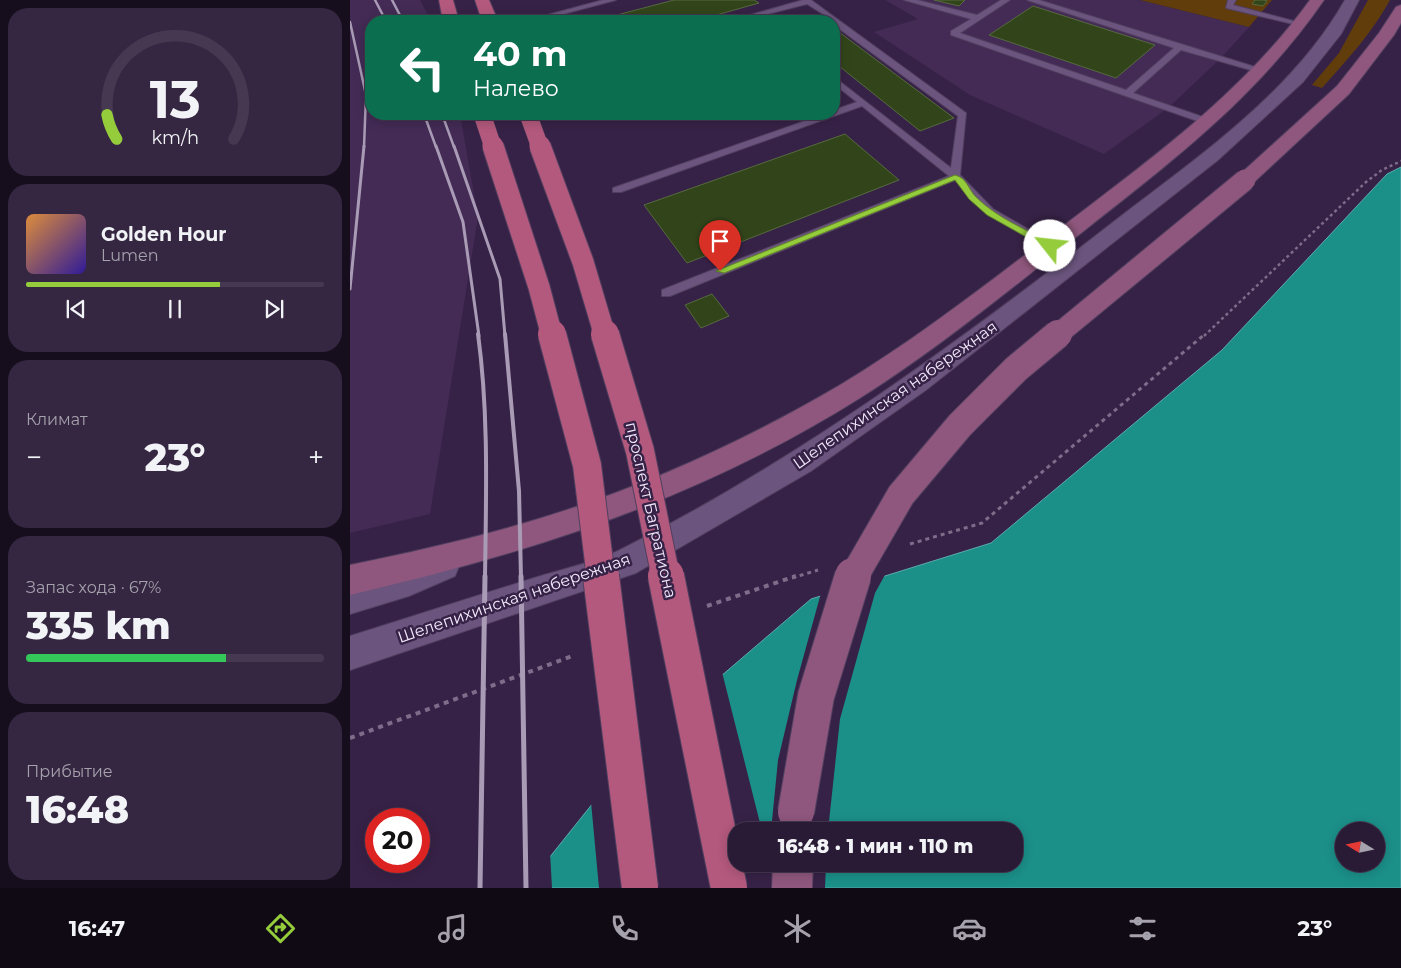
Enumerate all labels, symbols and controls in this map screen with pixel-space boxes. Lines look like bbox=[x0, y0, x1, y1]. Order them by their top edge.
text: 40 m bbox=[473, 32, 568, 75]
icon: left bbox=[390, 35, 455, 100]
text: 13 bbox=[149, 68, 201, 131]
text: Налево bbox=[473, 75, 559, 102]
text: km/h bbox=[151, 127, 199, 148]
position arrow bbox=[1023, 219, 1075, 271]
pin bbox=[699, 220, 741, 271]
text: Golden Hour bbox=[101, 223, 227, 246]
icon: arrive bbox=[706, 227, 734, 255]
text: Lumen bbox=[101, 246, 159, 265]
icon: previous bbox=[62, 295, 90, 323]
icon: pause bbox=[161, 295, 189, 323]
icon: next bbox=[260, 295, 288, 323]
street label: Шелепихинская набережная bbox=[789, 317, 1001, 473]
text: Климат bbox=[26, 410, 88, 429]
street label: проспект Багратиона bbox=[621, 420, 681, 600]
text: 23° bbox=[145, 434, 205, 481]
text: − bbox=[26, 440, 42, 474]
text: + bbox=[308, 440, 324, 474]
street label: Шелепихинская набережная bbox=[395, 549, 633, 647]
text: Запас хода · 67% bbox=[26, 578, 161, 597]
text: 335 km bbox=[26, 602, 171, 649]
text: Прибытие bbox=[26, 762, 113, 781]
text: 16:48 bbox=[26, 786, 129, 833]
speed limit sign: 20 bbox=[365, 808, 430, 873]
north arrow bbox=[1335, 822, 1385, 872]
map controls bbox=[1335, 822, 1385, 872]
text: 16:48 · 1 мин · 110 m bbox=[778, 835, 973, 858]
icon: directions bbox=[263, 911, 298, 946]
icon: music bbox=[435, 911, 470, 946]
icon: phone bbox=[607, 911, 642, 946]
icon: climate bbox=[780, 911, 815, 946]
icon: car bbox=[952, 911, 987, 946]
icon: filters bbox=[1125, 911, 1160, 946]
text: 16:47 bbox=[69, 915, 125, 942]
text: 23° bbox=[1297, 915, 1332, 942]

